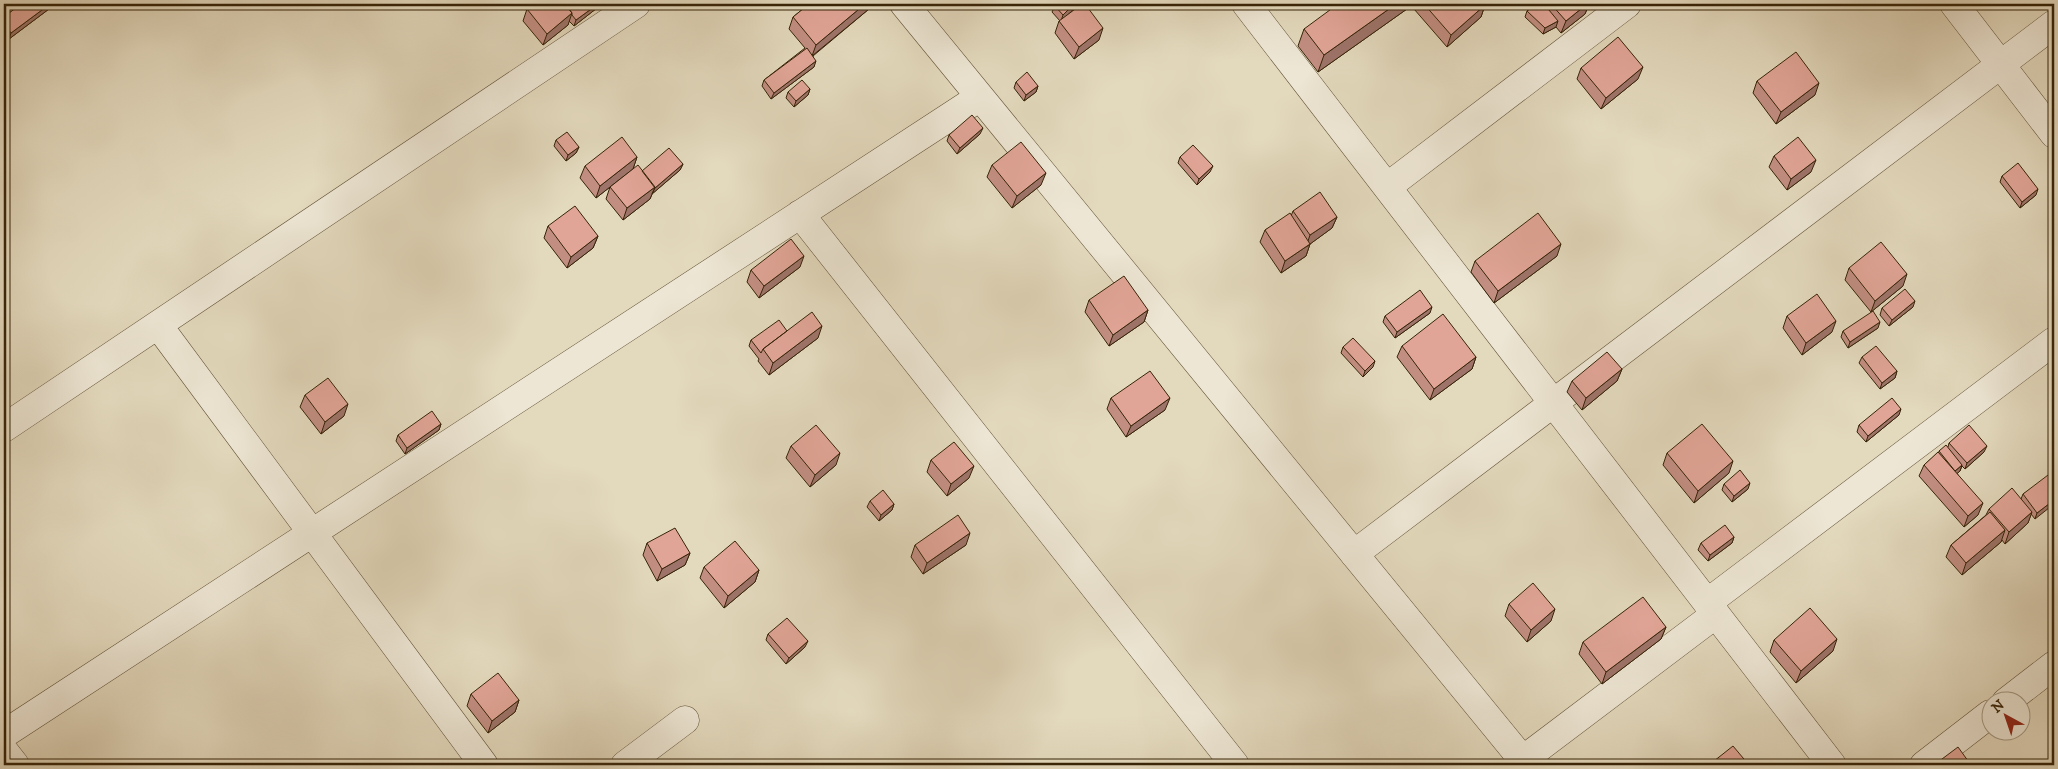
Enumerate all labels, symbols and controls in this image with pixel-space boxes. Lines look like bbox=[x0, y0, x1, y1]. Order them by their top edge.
north arrow bbox=[1980, 692, 2030, 742]
text: N bbox=[1988, 696, 2009, 717]

